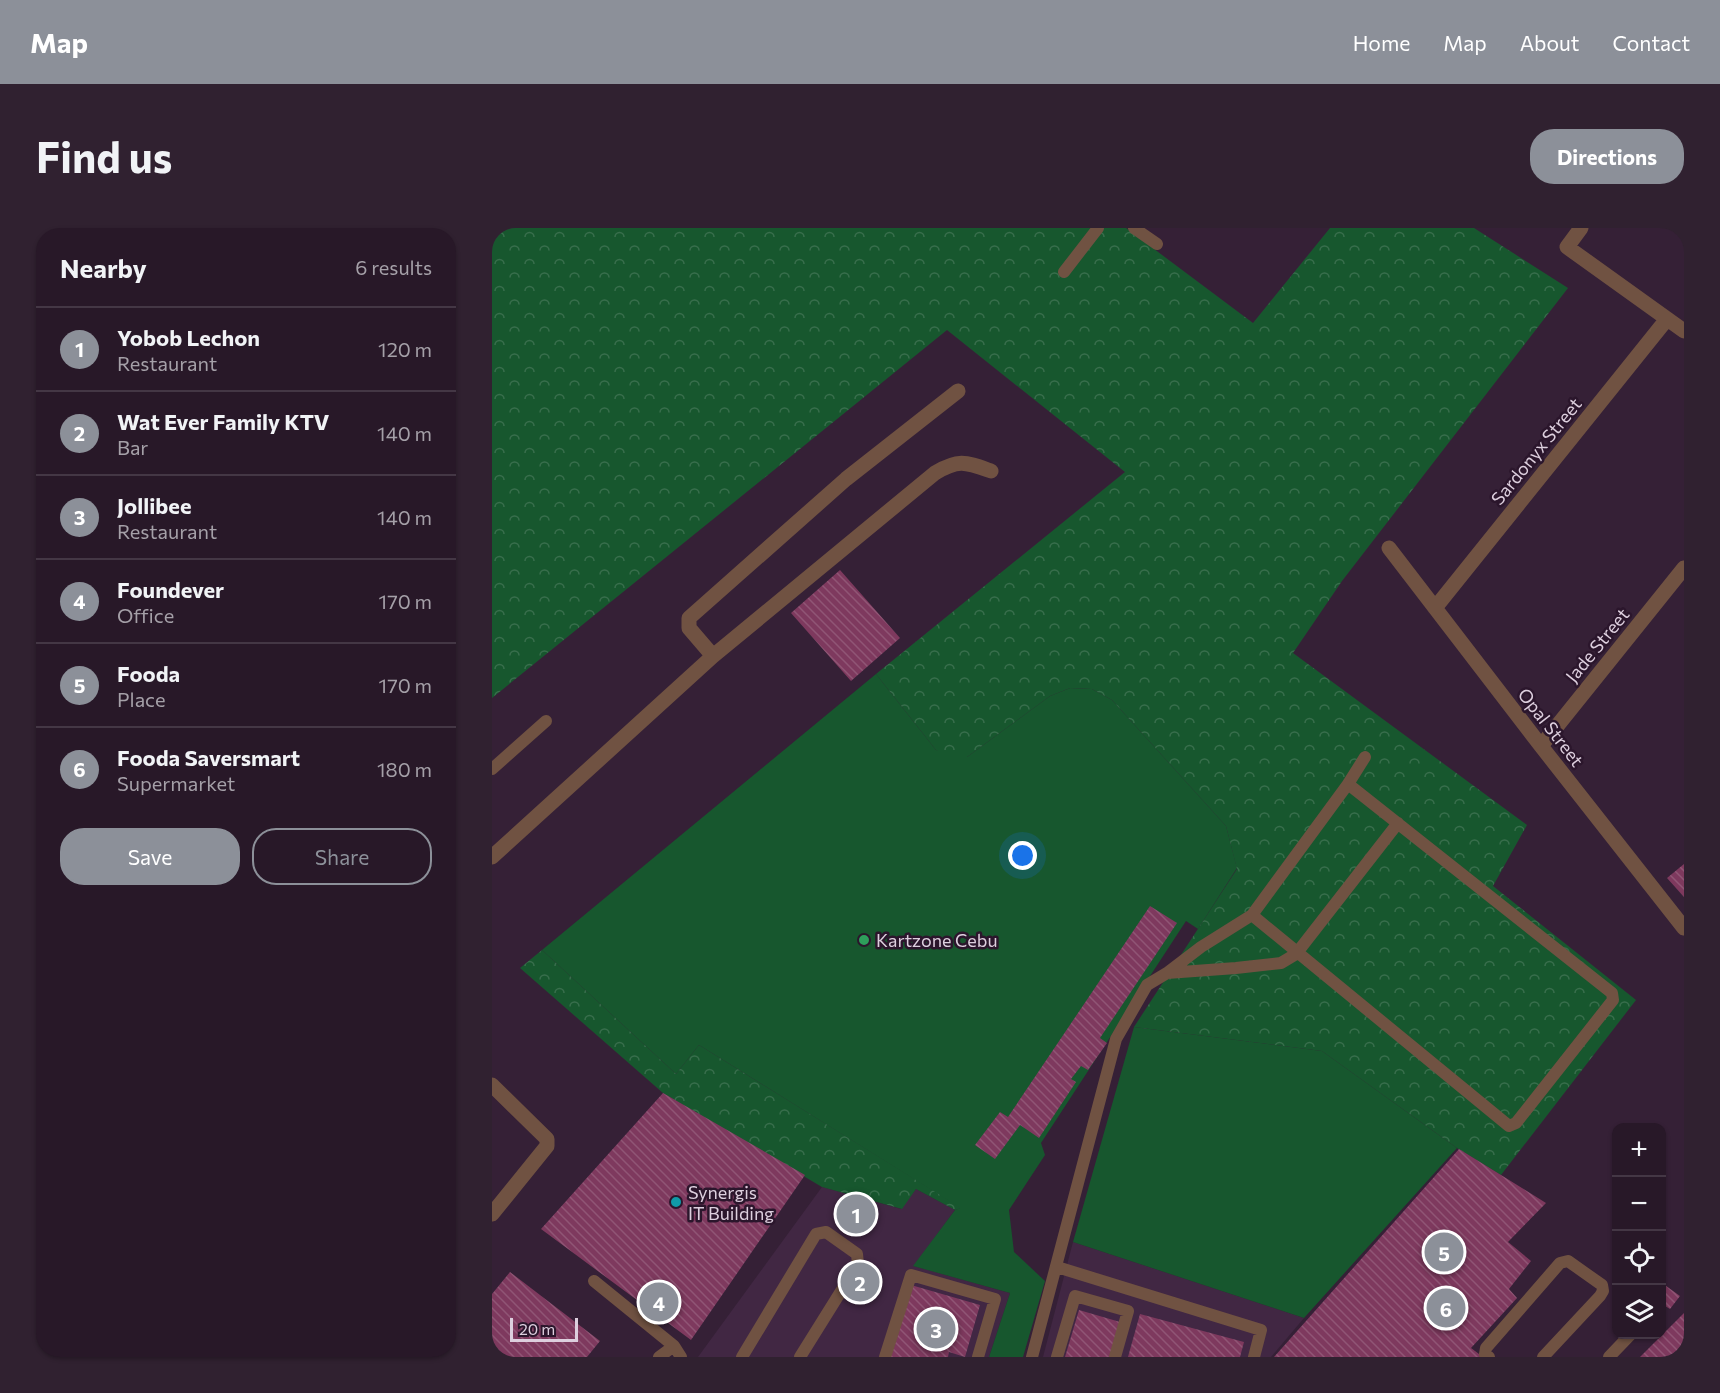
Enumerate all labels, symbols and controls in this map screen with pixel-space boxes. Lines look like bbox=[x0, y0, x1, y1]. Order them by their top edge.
text: Map bbox=[30, 25, 88, 59]
text: Home bbox=[1353, 30, 1410, 55]
text: Map bbox=[1443, 30, 1487, 55]
text: About bbox=[1520, 30, 1579, 55]
text: Contact bbox=[1612, 30, 1690, 55]
button: Directions bbox=[1530, 129, 1684, 184]
text: Find us bbox=[36, 130, 172, 182]
text: Nearby bbox=[60, 252, 147, 283]
text: 6 results bbox=[355, 255, 432, 279]
text: Yobob Lechon bbox=[117, 324, 260, 351]
text: 1 bbox=[75, 337, 84, 361]
text: 120 m bbox=[378, 337, 432, 361]
text: Restaurant bbox=[117, 351, 217, 375]
street label: Sardonyx Street bbox=[1486, 393, 1586, 509]
text: Wat Ever Family KTV bbox=[117, 408, 330, 435]
text: 2 bbox=[74, 421, 85, 445]
text: 140 m bbox=[377, 421, 432, 445]
text: Bar bbox=[117, 435, 148, 459]
text: Jollibee bbox=[117, 492, 191, 519]
text: 3 bbox=[74, 505, 85, 529]
text: 140 m bbox=[377, 505, 432, 529]
text: Restaurant bbox=[117, 519, 217, 543]
text: Foundever bbox=[117, 576, 224, 603]
text: 4 bbox=[73, 589, 86, 613]
text: 170 m bbox=[379, 589, 432, 613]
text: Office bbox=[117, 603, 174, 627]
street label: Jade Street bbox=[1560, 604, 1634, 686]
text: Fooda bbox=[117, 660, 180, 687]
text: 5 bbox=[74, 673, 85, 697]
text: 170 m bbox=[379, 673, 432, 697]
street label: Opal Street bbox=[1513, 683, 1589, 771]
text: Place bbox=[117, 687, 166, 711]
text: Fooda Saversmart bbox=[117, 744, 300, 771]
text: 6 bbox=[73, 757, 86, 781]
text: 180 m bbox=[377, 757, 432, 781]
text: Supermarket bbox=[117, 771, 235, 795]
button: Save bbox=[60, 828, 240, 885]
button: Share bbox=[252, 828, 432, 885]
your location bbox=[1008, 841, 1037, 870]
place label: Kartzone Cebu bbox=[876, 929, 998, 951]
marker: Kartzone Cebu bbox=[857, 933, 871, 947]
map controls bbox=[1612, 1123, 1666, 1339]
button: + bbox=[1612, 1123, 1666, 1177]
button: − bbox=[1612, 1177, 1666, 1231]
place label: Synergis IT Building bbox=[688, 1181, 774, 1224]
pin: 1 bbox=[836, 1192, 876, 1236]
marker: Synergis IT Building bbox=[669, 1195, 683, 1209]
pin: 5 bbox=[1424, 1230, 1464, 1274]
button: locate bbox=[1612, 1231, 1666, 1285]
pin: 2 bbox=[840, 1260, 880, 1304]
pin: 4 bbox=[640, 1280, 678, 1324]
button: layers bbox=[1612, 1285, 1666, 1339]
pin: 6 bbox=[1426, 1286, 1466, 1330]
pin: 3 bbox=[916, 1306, 956, 1352]
scale bar bbox=[510, 1315, 578, 1342]
text: 20 m bbox=[519, 1319, 555, 1338]

